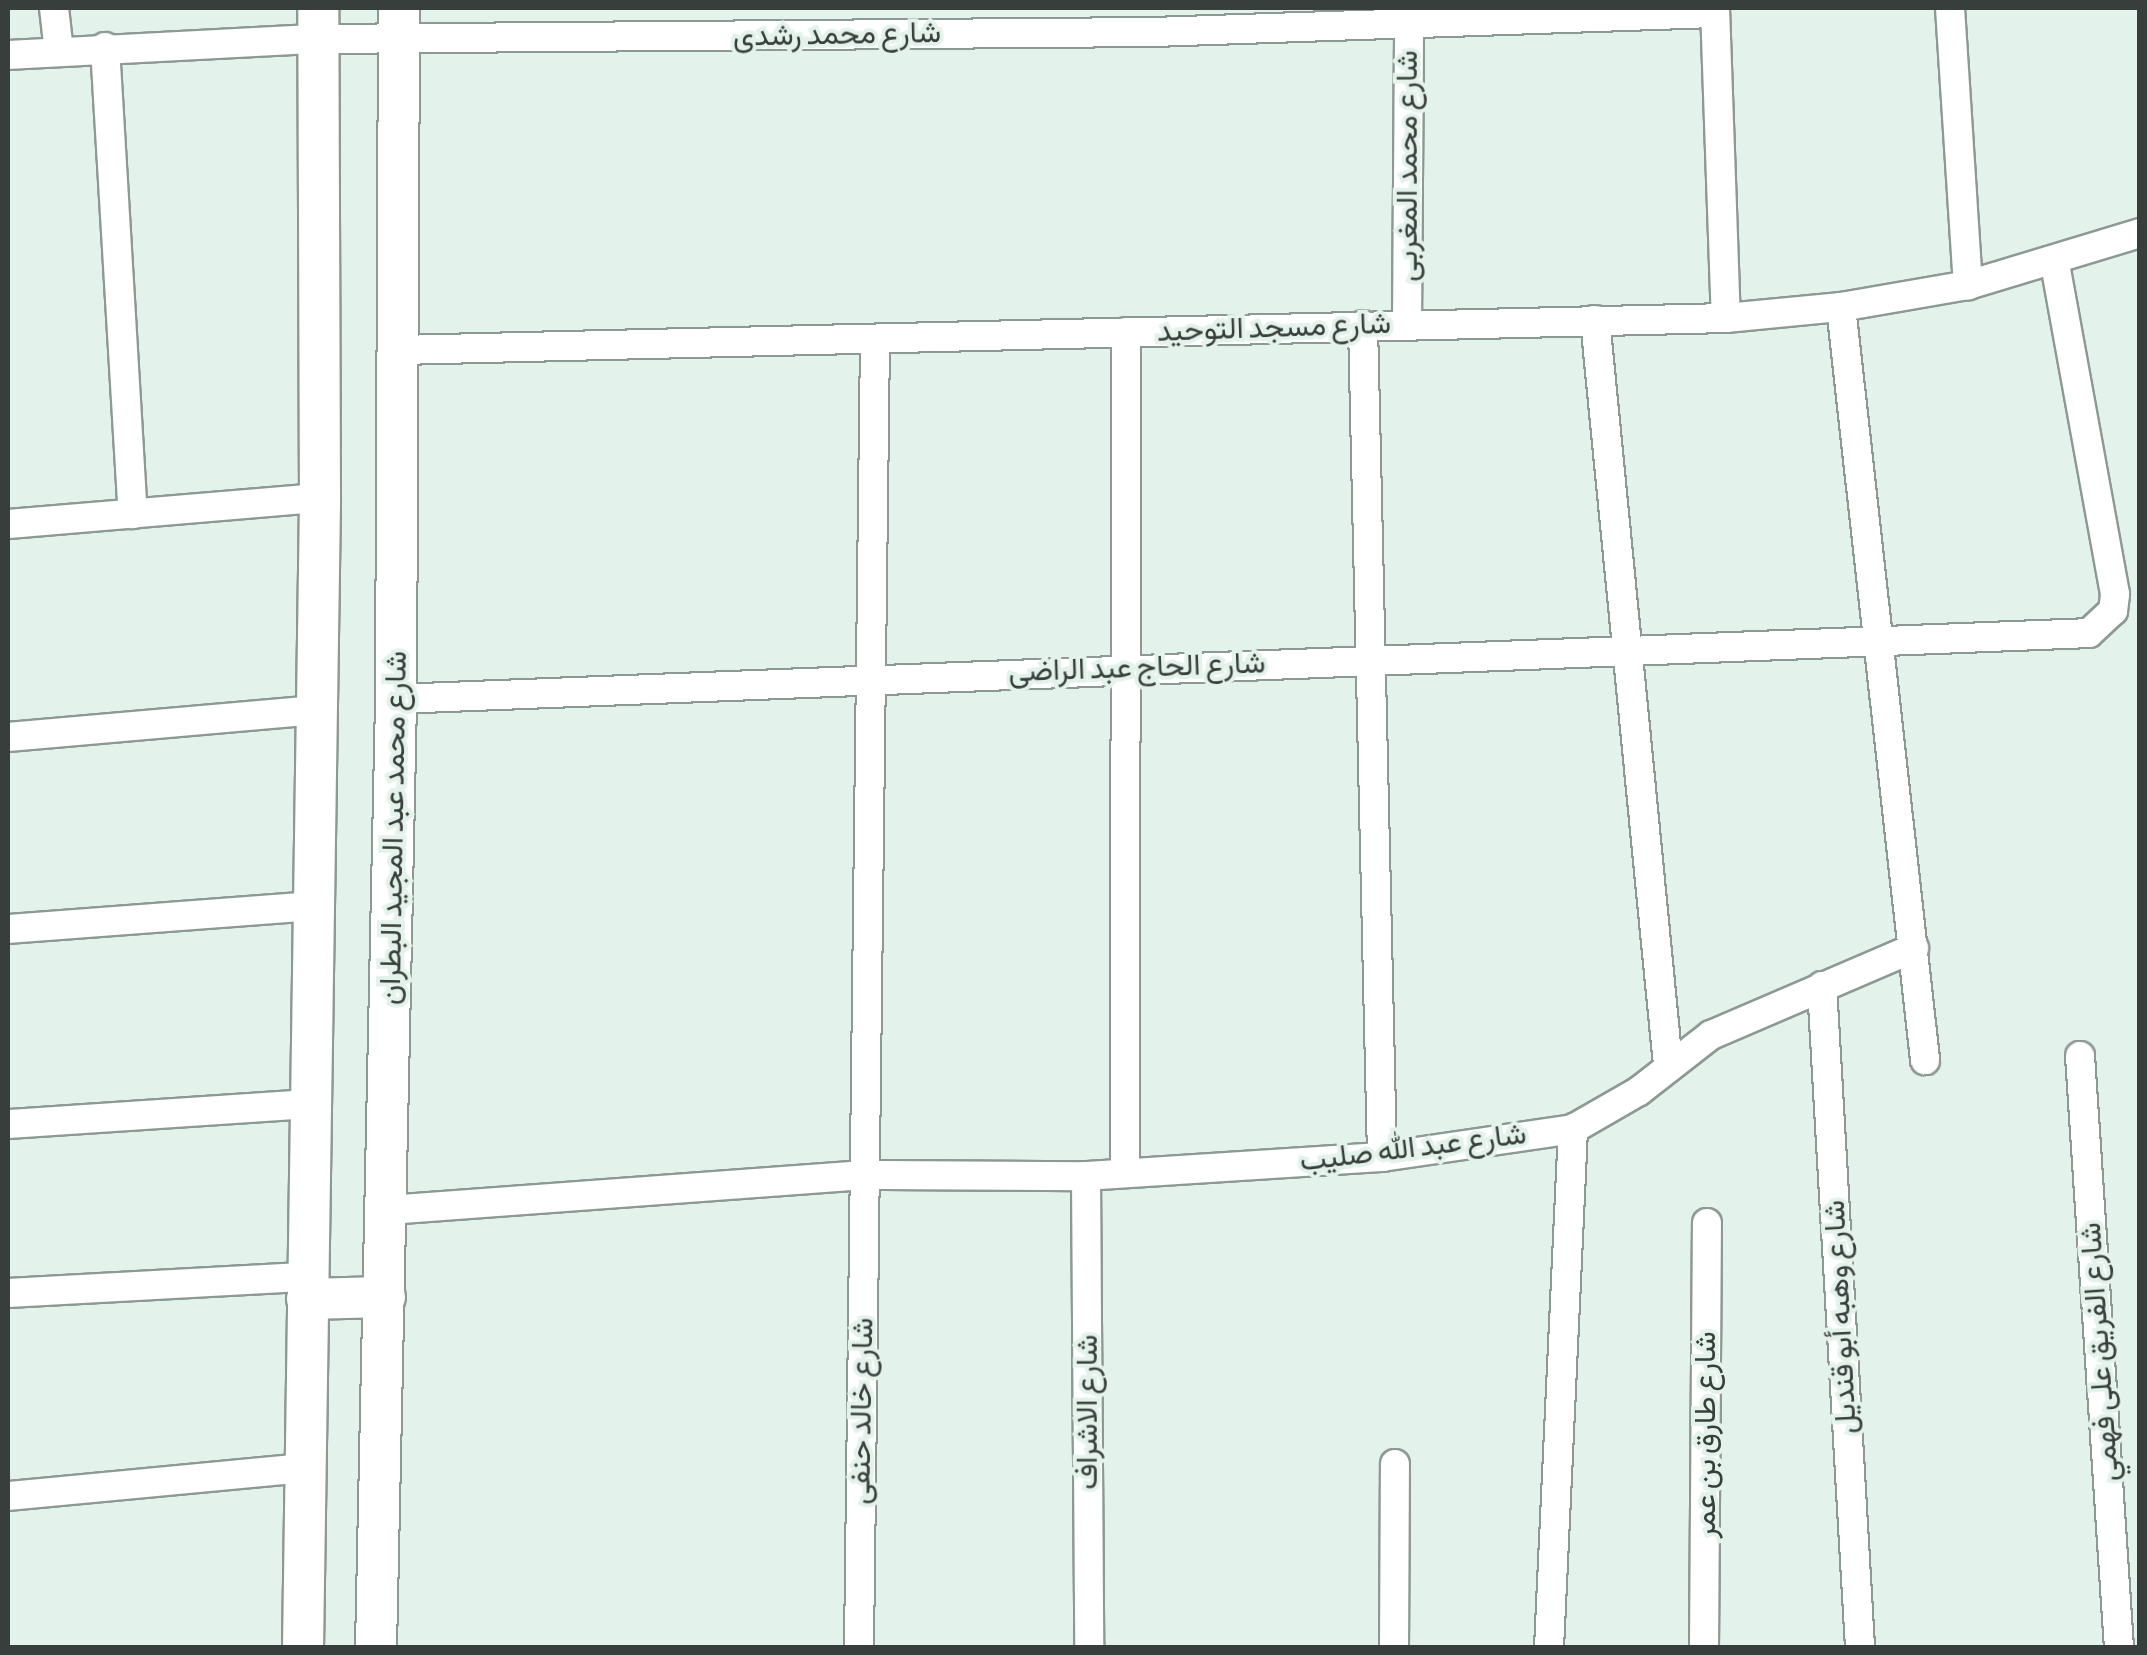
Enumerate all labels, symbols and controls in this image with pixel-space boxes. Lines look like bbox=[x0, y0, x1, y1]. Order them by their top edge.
street label: شارع محمد رشدى bbox=[733, 15, 941, 55]
street label: شارع محمد المغربى bbox=[1390, 50, 1426, 282]
street label: شارع مسجد التوحيد bbox=[1156, 306, 1392, 350]
street label: شارع الحاج عبد الراضى bbox=[1008, 646, 1266, 690]
street label: شارع محمد عبد المجيد البطران bbox=[373, 651, 415, 1005]
street label: شارع عبد الله صليب bbox=[1298, 1116, 1528, 1180]
street label: شارع وهبه أبو قنديل bbox=[1817, 1199, 1865, 1435]
street label: شارع الفريق على فهمي bbox=[2073, 1221, 2127, 1483]
street label: شارع خالد حنفى bbox=[842, 1317, 882, 1505]
street label: شارع طارق بن عمر bbox=[1688, 1331, 1724, 1539]
street label: شارع الاشراف bbox=[1070, 1334, 1106, 1490]

